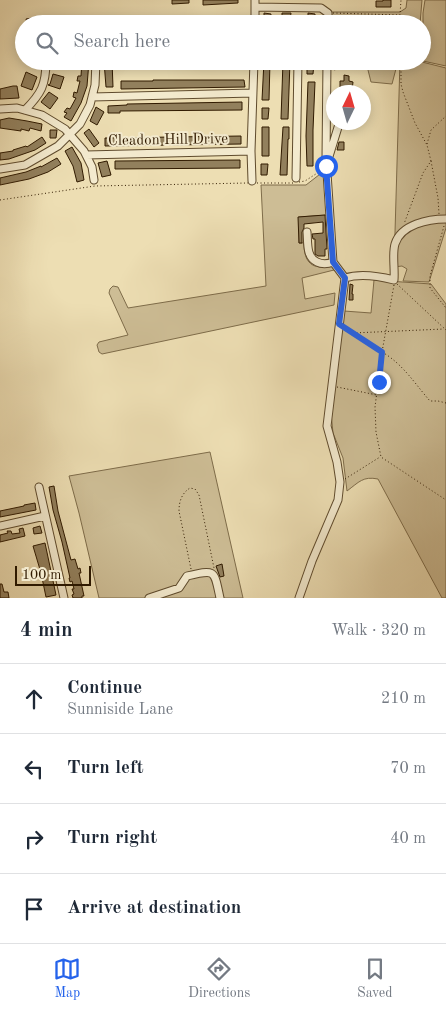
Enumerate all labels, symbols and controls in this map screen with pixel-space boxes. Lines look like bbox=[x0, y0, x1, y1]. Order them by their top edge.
search box bbox=[15, 15, 431, 70]
icon: search bbox=[33, 29, 61, 57]
text: Search here bbox=[73, 33, 170, 52]
north arrow bbox=[326, 85, 371, 130]
street label: Cleadon Hill Drive bbox=[108, 132, 228, 149]
route start bbox=[315, 155, 338, 178]
route end bbox=[368, 371, 391, 394]
scale bar bbox=[15, 563, 91, 586]
text: 100 m bbox=[22, 568, 61, 582]
text: 4 min bbox=[20, 620, 73, 641]
text: Walk · 320 m bbox=[331, 623, 426, 639]
text: Continue bbox=[67, 679, 142, 698]
icon: ahead bbox=[20, 685, 48, 713]
text: 210 m bbox=[381, 691, 426, 707]
text: Sunniside Lane bbox=[67, 702, 173, 718]
icon: left bbox=[20, 755, 48, 783]
text: Turn left bbox=[67, 759, 144, 778]
text: 70 m bbox=[390, 761, 426, 777]
icon: right bbox=[20, 825, 48, 853]
text: Turn right bbox=[67, 829, 157, 848]
text: 40 m bbox=[390, 831, 426, 847]
icon: arrive bbox=[20, 895, 48, 923]
text: Arrive at destination bbox=[67, 899, 241, 918]
tab: Map bbox=[53, 955, 81, 1002]
tab: Directions bbox=[188, 955, 250, 1002]
tab: Saved bbox=[357, 955, 393, 1002]

